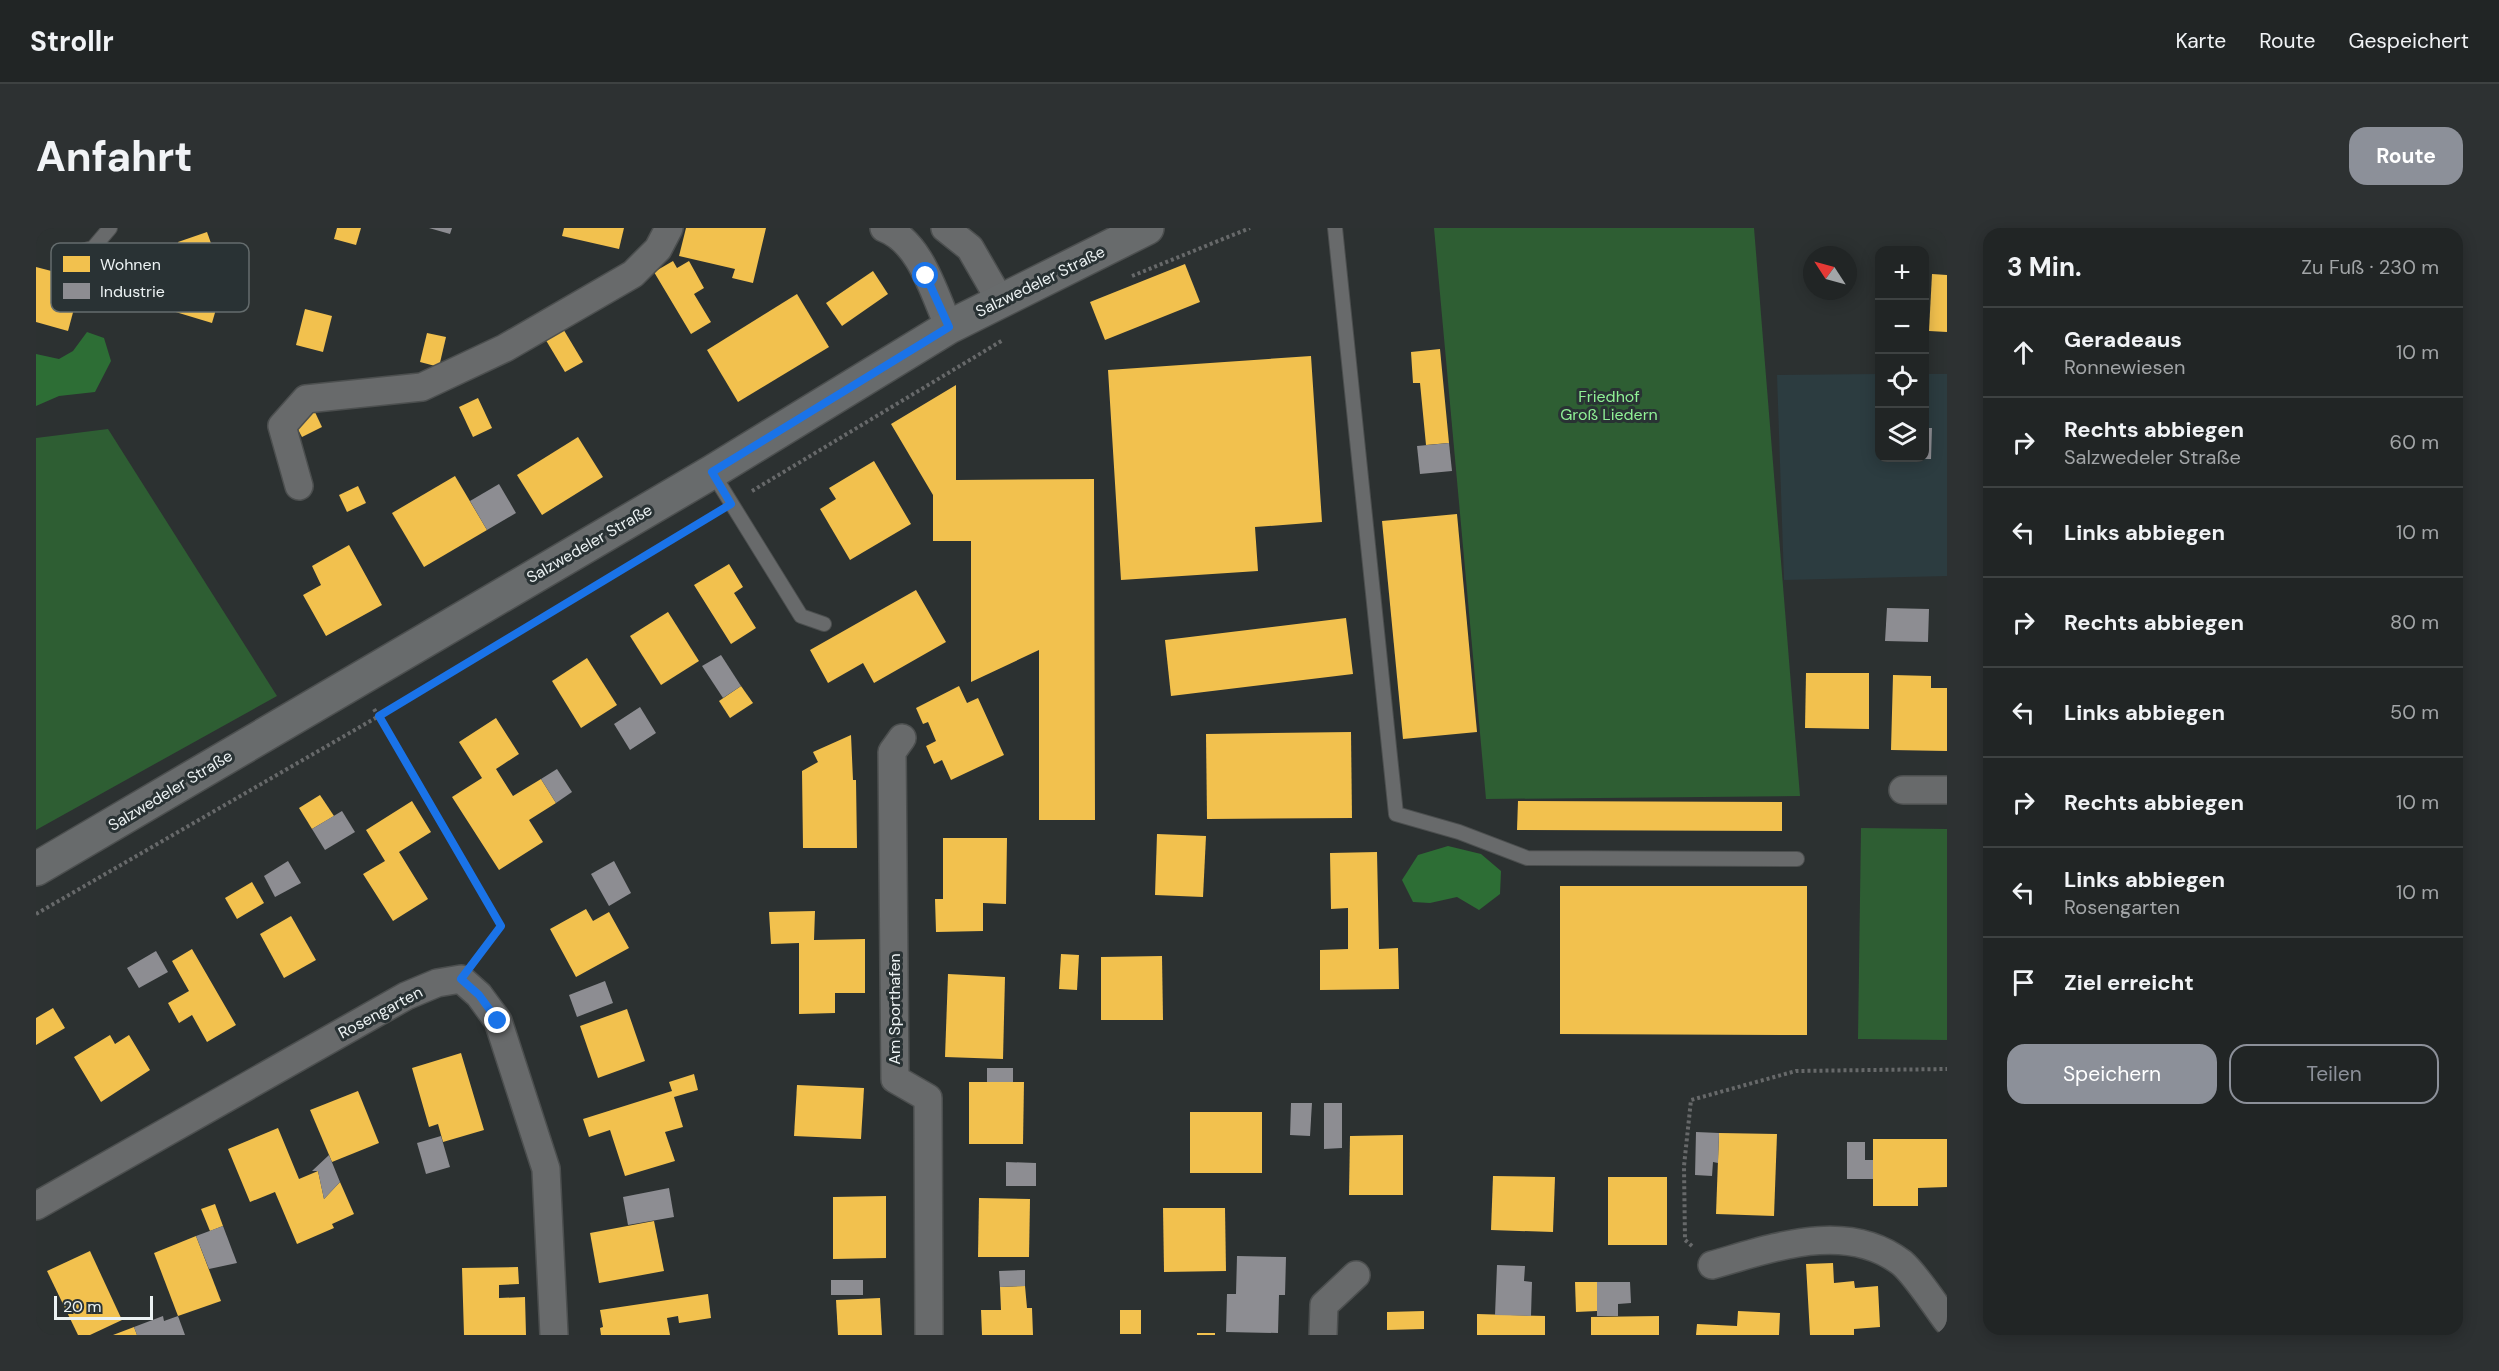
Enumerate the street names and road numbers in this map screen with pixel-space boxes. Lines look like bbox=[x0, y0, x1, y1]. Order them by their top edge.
street label: Salzwedeler Straße bbox=[972, 241, 1108, 322]
street label: Salzwedeler Straße bbox=[523, 499, 656, 588]
street label: Salzwedeler Straße bbox=[104, 745, 236, 836]
street label: Am Sporthafen bbox=[884, 953, 905, 1065]
street label: Rosengarten bbox=[334, 981, 426, 1043]

